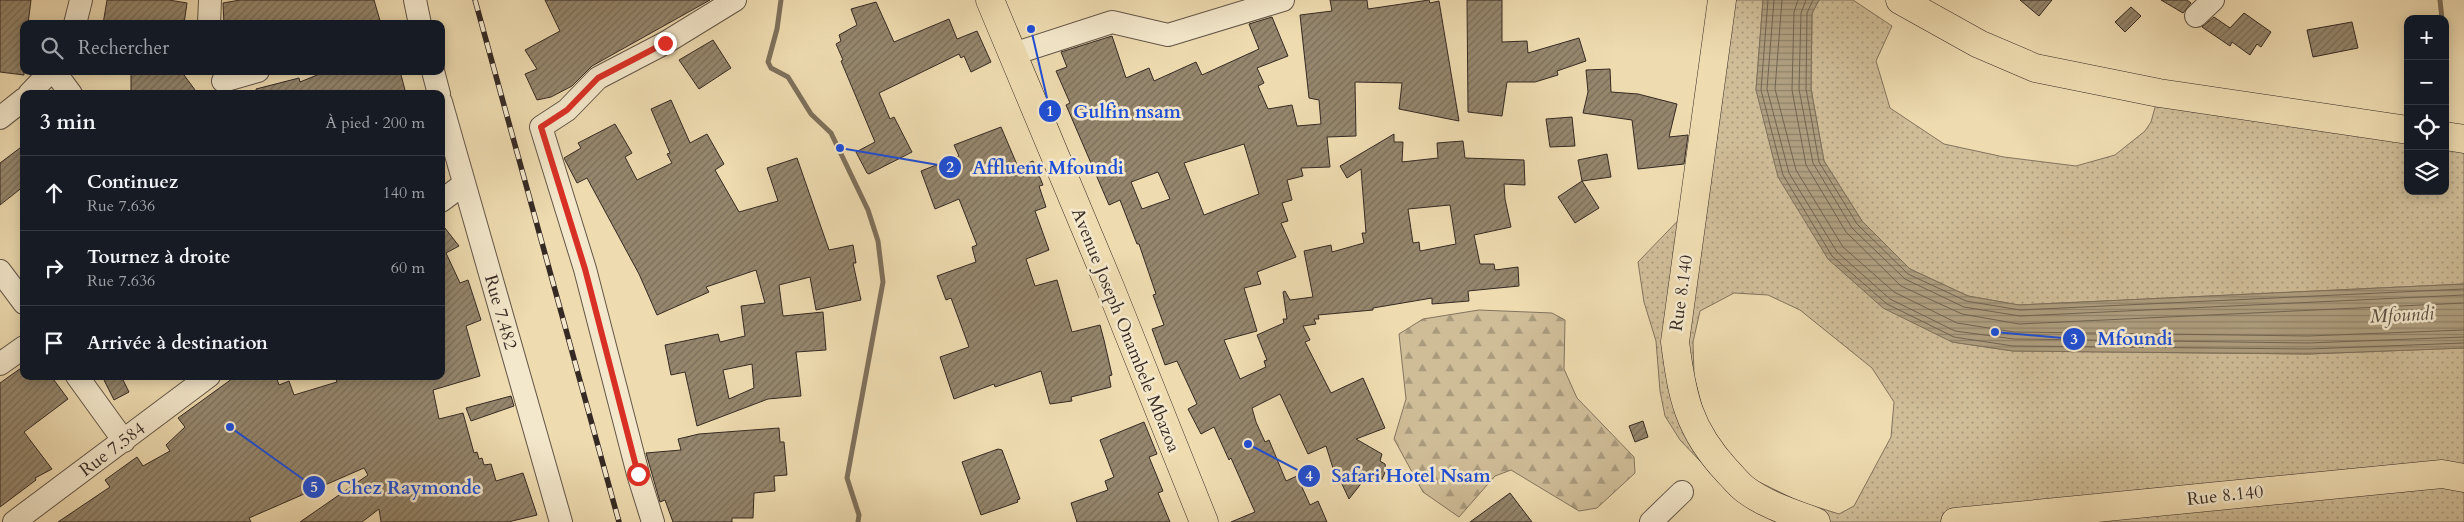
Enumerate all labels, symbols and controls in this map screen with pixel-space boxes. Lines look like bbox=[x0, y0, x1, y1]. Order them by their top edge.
map controls bbox=[2404, 15, 2449, 195]
button: + bbox=[2404, 15, 2449, 60]
search box bbox=[20, 20, 445, 75]
route end bbox=[654, 32, 677, 55]
icon: search bbox=[38, 34, 66, 62]
text: Rechercher bbox=[78, 35, 169, 61]
button: − bbox=[2404, 60, 2449, 105]
callout: Gulfin nsam bbox=[1038, 94, 1191, 128]
text: Gulfin nsam bbox=[1073, 99, 1182, 125]
text: 1 bbox=[1046, 101, 1054, 121]
button: locate bbox=[2404, 105, 2449, 150]
text: 3 min bbox=[40, 108, 96, 137]
text: À pied · 200 m bbox=[325, 112, 425, 134]
callout: Affluent Mfoundi bbox=[937, 150, 1134, 184]
button: layers bbox=[2404, 150, 2449, 195]
text: Affluent Mfoundi bbox=[972, 155, 1124, 181]
text: 2 bbox=[946, 157, 954, 177]
text: Continuez bbox=[87, 169, 178, 195]
icon: ahead bbox=[40, 179, 68, 207]
text: 140 m bbox=[383, 182, 425, 204]
text: Rue 7.636 bbox=[87, 195, 155, 217]
street label: Avenue Joseph Onambele Mbazoa bbox=[1065, 204, 1186, 456]
text: Tournez à droite bbox=[87, 244, 230, 270]
street label: Rue 8.140 bbox=[1664, 253, 1699, 333]
icon: right bbox=[40, 254, 68, 282]
text: 60 m bbox=[391, 257, 425, 279]
text: Rue 7.636 bbox=[87, 270, 155, 292]
street label: Rue 7.482 bbox=[478, 272, 523, 353]
water label: Mfoundi bbox=[2369, 300, 2436, 330]
callout: Mfoundi bbox=[2062, 322, 2183, 356]
text: Mfoundi bbox=[2097, 326, 2173, 352]
icon: arrive bbox=[40, 329, 68, 357]
text: 3 bbox=[2070, 329, 2078, 349]
text: Arrivée à destination bbox=[87, 330, 268, 356]
street label: Rue 7.584 bbox=[74, 416, 150, 482]
callout: Safari Hotel Nsam bbox=[1296, 459, 1501, 493]
route start bbox=[627, 463, 650, 486]
text: Safari Hotel Nsam bbox=[1331, 463, 1491, 489]
text: 4 bbox=[1305, 466, 1313, 486]
callout: Chez Raymonde bbox=[301, 470, 491, 504]
text: Chez Raymonde bbox=[337, 475, 481, 501]
text: 5 bbox=[310, 477, 318, 497]
street label: Rue 8.140 bbox=[2186, 479, 2265, 512]

